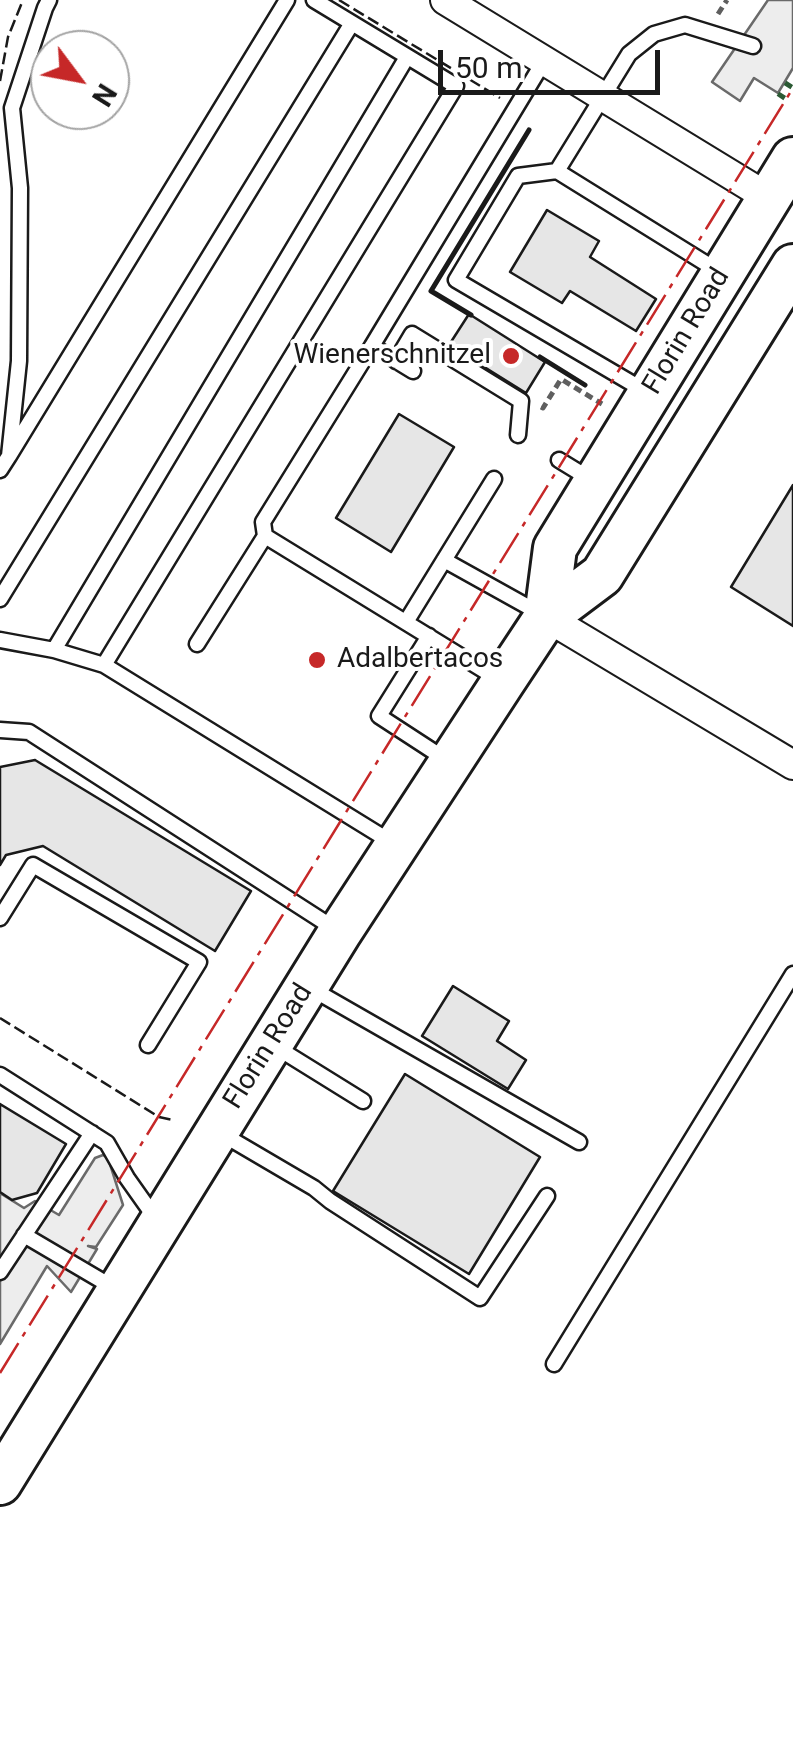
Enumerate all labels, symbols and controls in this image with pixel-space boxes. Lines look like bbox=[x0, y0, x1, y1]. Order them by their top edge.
north arrow bbox=[30, 30, 130, 130]
scale bar bbox=[443, 30, 666, 92]
text: 50 m bbox=[455, 50, 522, 85]
text: N bbox=[85, 78, 123, 112]
street label: Florin Road bbox=[636, 263, 738, 401]
place label: Wienerschnitzel bbox=[293, 339, 491, 373]
marker: Wienerschnitzel bbox=[500, 345, 522, 367]
place label: Adalbertacos bbox=[337, 643, 503, 677]
marker: Adalbertacos bbox=[306, 649, 328, 671]
street label: Florin Road bbox=[217, 978, 321, 1116]

